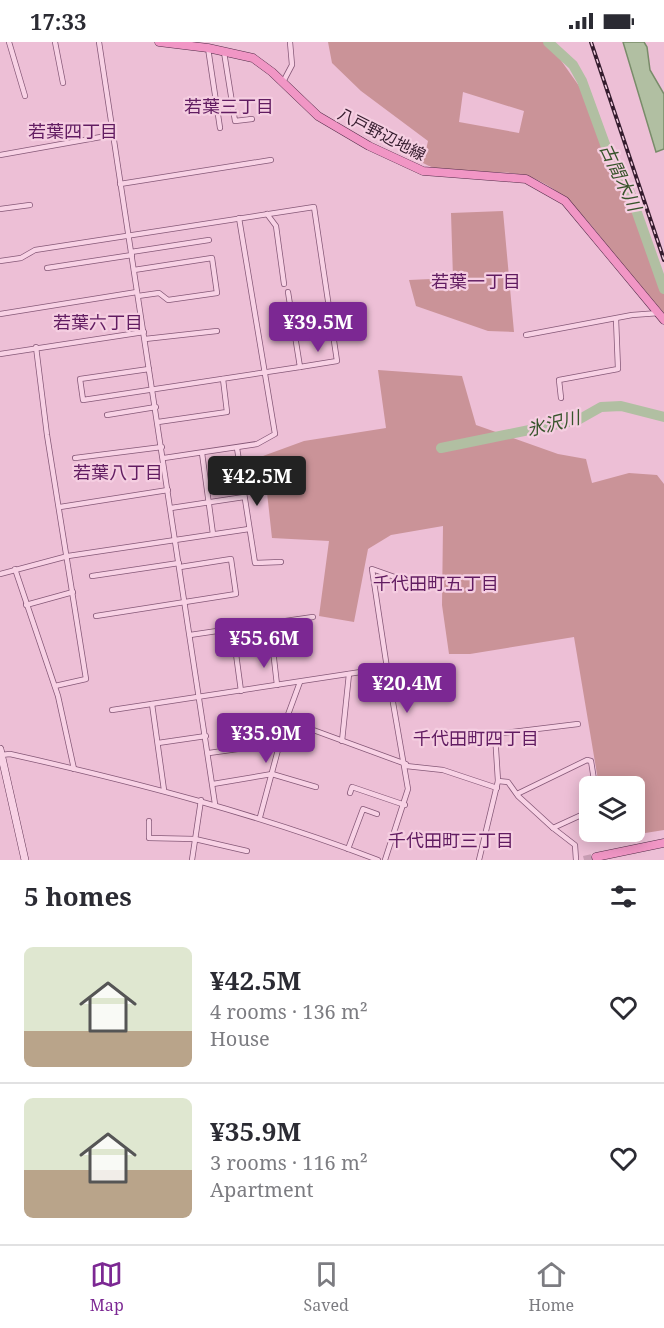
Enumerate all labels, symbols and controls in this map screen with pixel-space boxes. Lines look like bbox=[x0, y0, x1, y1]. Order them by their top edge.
text: 17:33 bbox=[30, 6, 86, 36]
district label: 若葉三丁目 bbox=[184, 94, 274, 118]
street label: 八戸野辺地線 bbox=[334, 102, 430, 166]
district label: 若葉四丁目 bbox=[28, 119, 118, 143]
water label: 古間木川 bbox=[595, 139, 648, 217]
district label: 若葉一丁目 bbox=[431, 269, 521, 293]
pin: ¥39.5M bbox=[269, 302, 367, 353]
text: ¥39.5M bbox=[283, 308, 353, 335]
district label: 若葉六丁目 bbox=[53, 310, 143, 334]
water label: 氷沢川 bbox=[524, 404, 584, 441]
pin: ¥42.5M bbox=[208, 456, 306, 507]
district label: 若葉八丁目 bbox=[73, 460, 163, 484]
text: ¥42.5M bbox=[222, 462, 292, 489]
district label: 千代田町五丁目 bbox=[373, 571, 499, 595]
pin: ¥55.6M bbox=[215, 618, 313, 669]
text: ¥55.6M bbox=[229, 624, 299, 651]
pin: ¥20.4M bbox=[358, 663, 456, 714]
text: ¥20.4M bbox=[372, 669, 442, 696]
pin: ¥35.9M bbox=[217, 713, 315, 764]
text: ¥35.9M bbox=[231, 719, 301, 746]
district label: 千代田町四丁目 bbox=[413, 726, 539, 750]
map controls bbox=[579, 776, 645, 842]
button: layers bbox=[579, 776, 645, 842]
district label: 千代田町三丁目 bbox=[388, 828, 514, 852]
text: 5 homes bbox=[24, 878, 132, 914]
icon: filters bbox=[607, 880, 640, 913]
text: ¥42.5M bbox=[210, 962, 301, 998]
icon: home bbox=[72, 971, 144, 1043]
icon: heart bbox=[607, 991, 640, 1024]
text: 4 rooms · 136 m² bbox=[210, 998, 368, 1025]
text: House bbox=[210, 1025, 270, 1052]
text: ¥35.9M bbox=[210, 1113, 301, 1149]
icon: home bbox=[72, 1122, 144, 1194]
icon: heart bbox=[607, 1142, 640, 1175]
text: 3 rooms · 116 m² bbox=[210, 1149, 368, 1176]
text: Apartment bbox=[210, 1176, 314, 1203]
tab: Map bbox=[90, 1258, 124, 1316]
tab: Saved bbox=[303, 1258, 349, 1316]
tab: Home bbox=[529, 1258, 574, 1316]

